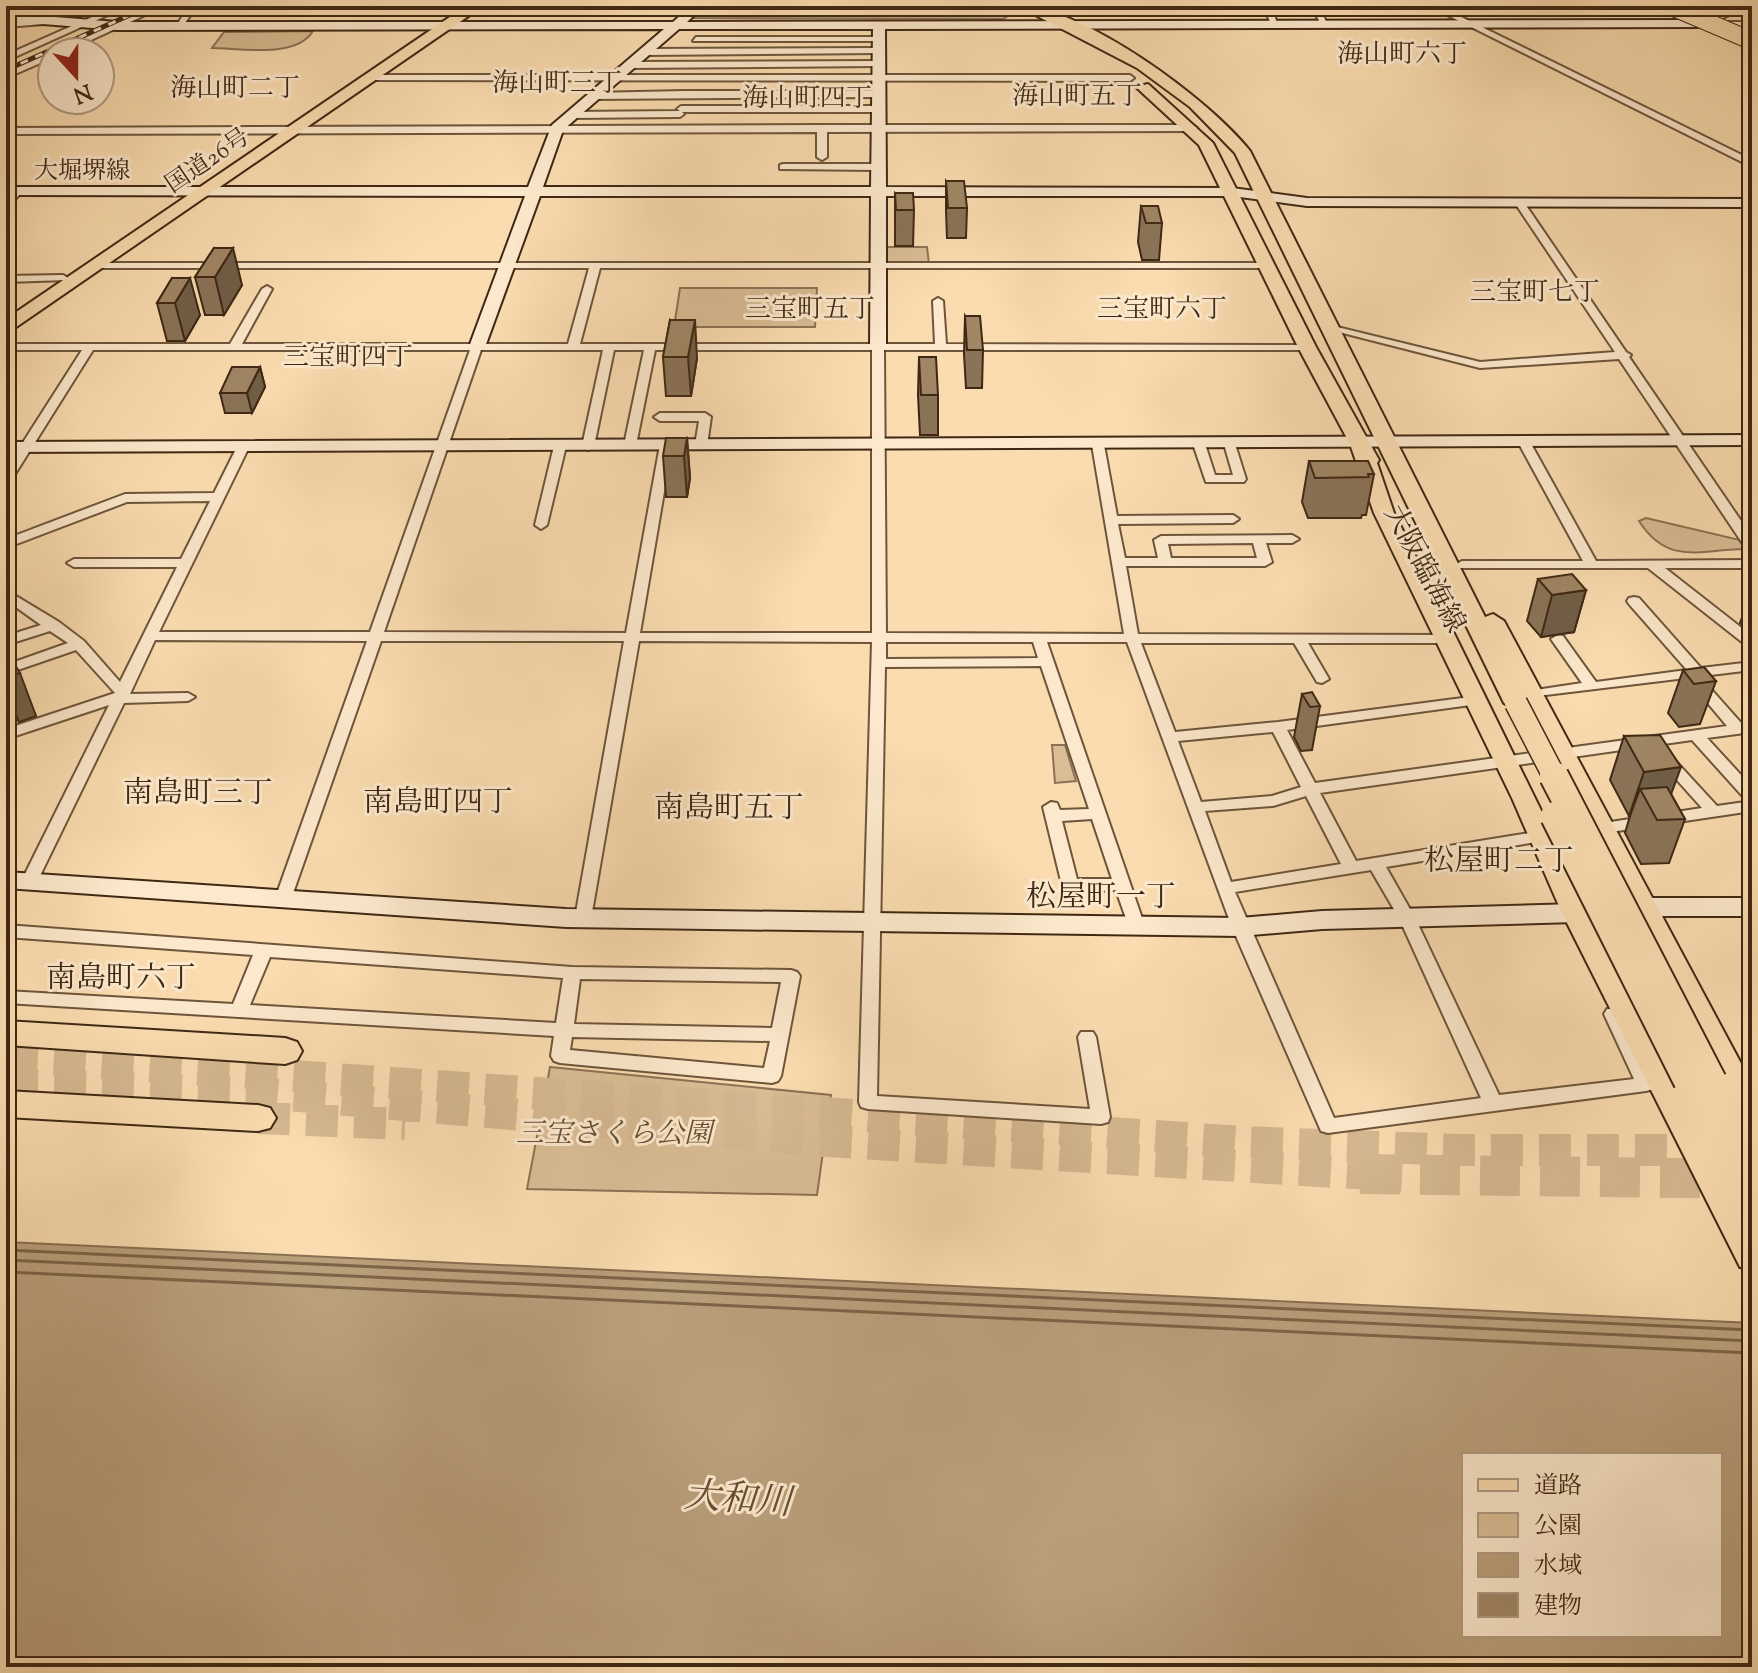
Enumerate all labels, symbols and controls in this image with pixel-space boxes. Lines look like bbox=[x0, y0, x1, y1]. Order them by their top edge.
north arrow bbox=[36, 36, 116, 116]
district label: 海山町六丁 bbox=[1337, 37, 1467, 74]
district label: 海山町三丁 bbox=[492, 66, 622, 103]
district label: 海山町二丁 bbox=[170, 71, 300, 108]
text: N bbox=[68, 74, 96, 110]
district label: 海山町五丁 bbox=[1012, 79, 1142, 116]
district label: 海山町四丁 bbox=[742, 81, 872, 118]
street label: 国道26号 bbox=[159, 121, 257, 202]
street label: 大堀堺線 bbox=[34, 155, 130, 189]
district label: 三宝町七丁 bbox=[1470, 275, 1600, 312]
district label: 三宝町五丁 bbox=[745, 292, 875, 329]
district label: 三宝町六丁 bbox=[1097, 292, 1227, 329]
district label: 三宝町四丁 bbox=[283, 340, 413, 377]
street label: 大阪臨海線 bbox=[1373, 498, 1474, 641]
district label: 南島町三丁 bbox=[123, 773, 273, 816]
district label: 南島町四丁 bbox=[363, 782, 513, 825]
district label: 南島町五丁 bbox=[654, 788, 804, 831]
district label: 松屋町二丁 bbox=[1424, 841, 1574, 884]
district label: 松屋町一丁 bbox=[1026, 877, 1176, 920]
district label: 南島町六丁 bbox=[46, 958, 196, 1001]
park label: 三宝さくら公園 bbox=[516, 1115, 716, 1155]
legend bbox=[1462, 1453, 1722, 1637]
text: 道路 bbox=[1534, 1470, 1582, 1504]
water label: 大和川 bbox=[682, 1471, 797, 1531]
text: 公園 bbox=[1534, 1510, 1582, 1544]
text: 水域 bbox=[1534, 1550, 1582, 1584]
text: 建物 bbox=[1534, 1590, 1582, 1624]

